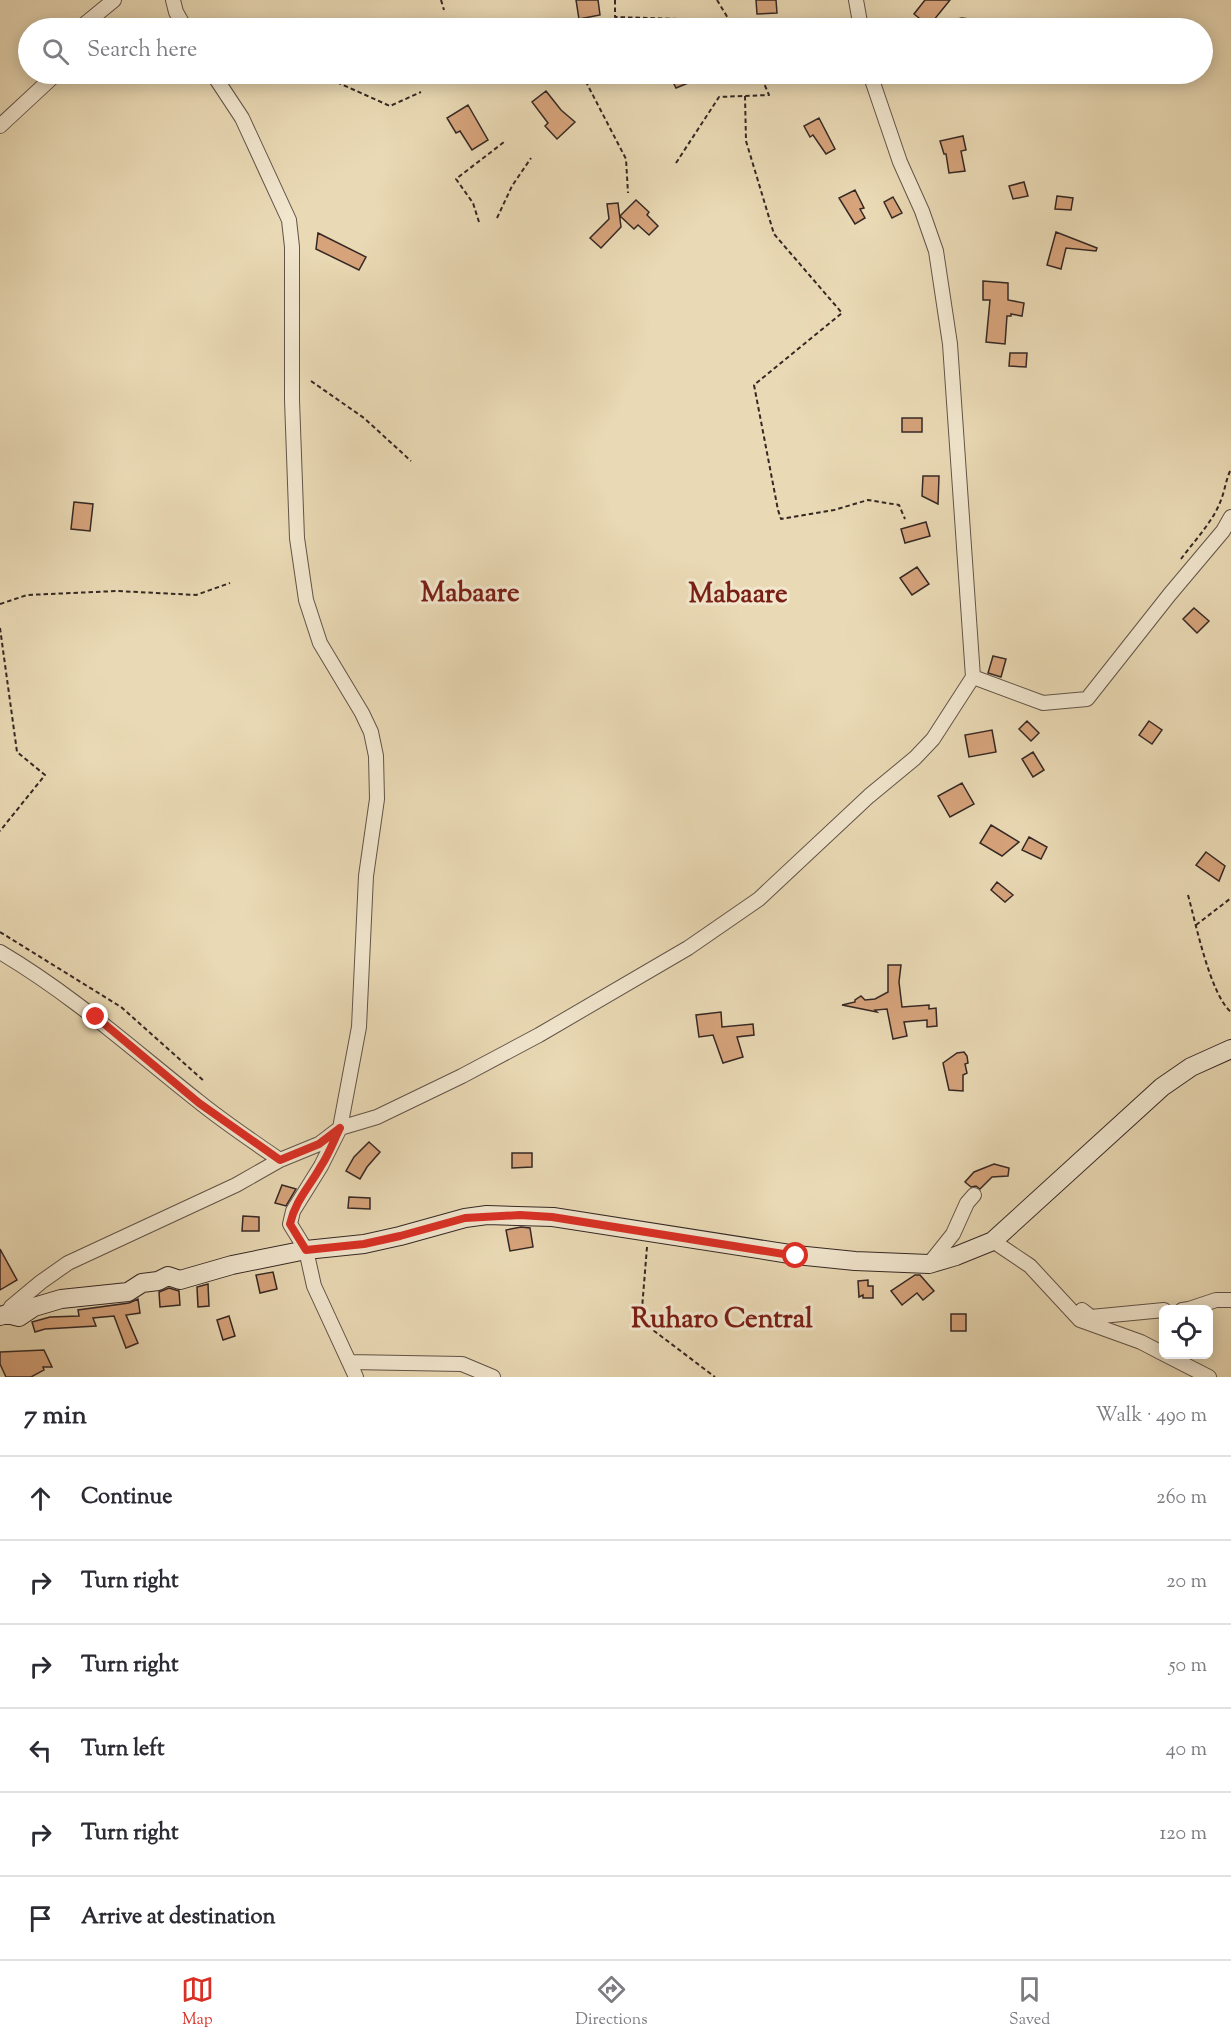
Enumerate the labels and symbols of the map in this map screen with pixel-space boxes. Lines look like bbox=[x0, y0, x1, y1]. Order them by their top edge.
district label: Mabaare bbox=[421, 575, 519, 614]
district label: Mabaare bbox=[689, 576, 787, 615]
route end bbox=[82, 1003, 108, 1029]
route start bbox=[782, 1242, 808, 1268]
district label: Ruharo Central bbox=[631, 1301, 813, 1340]

